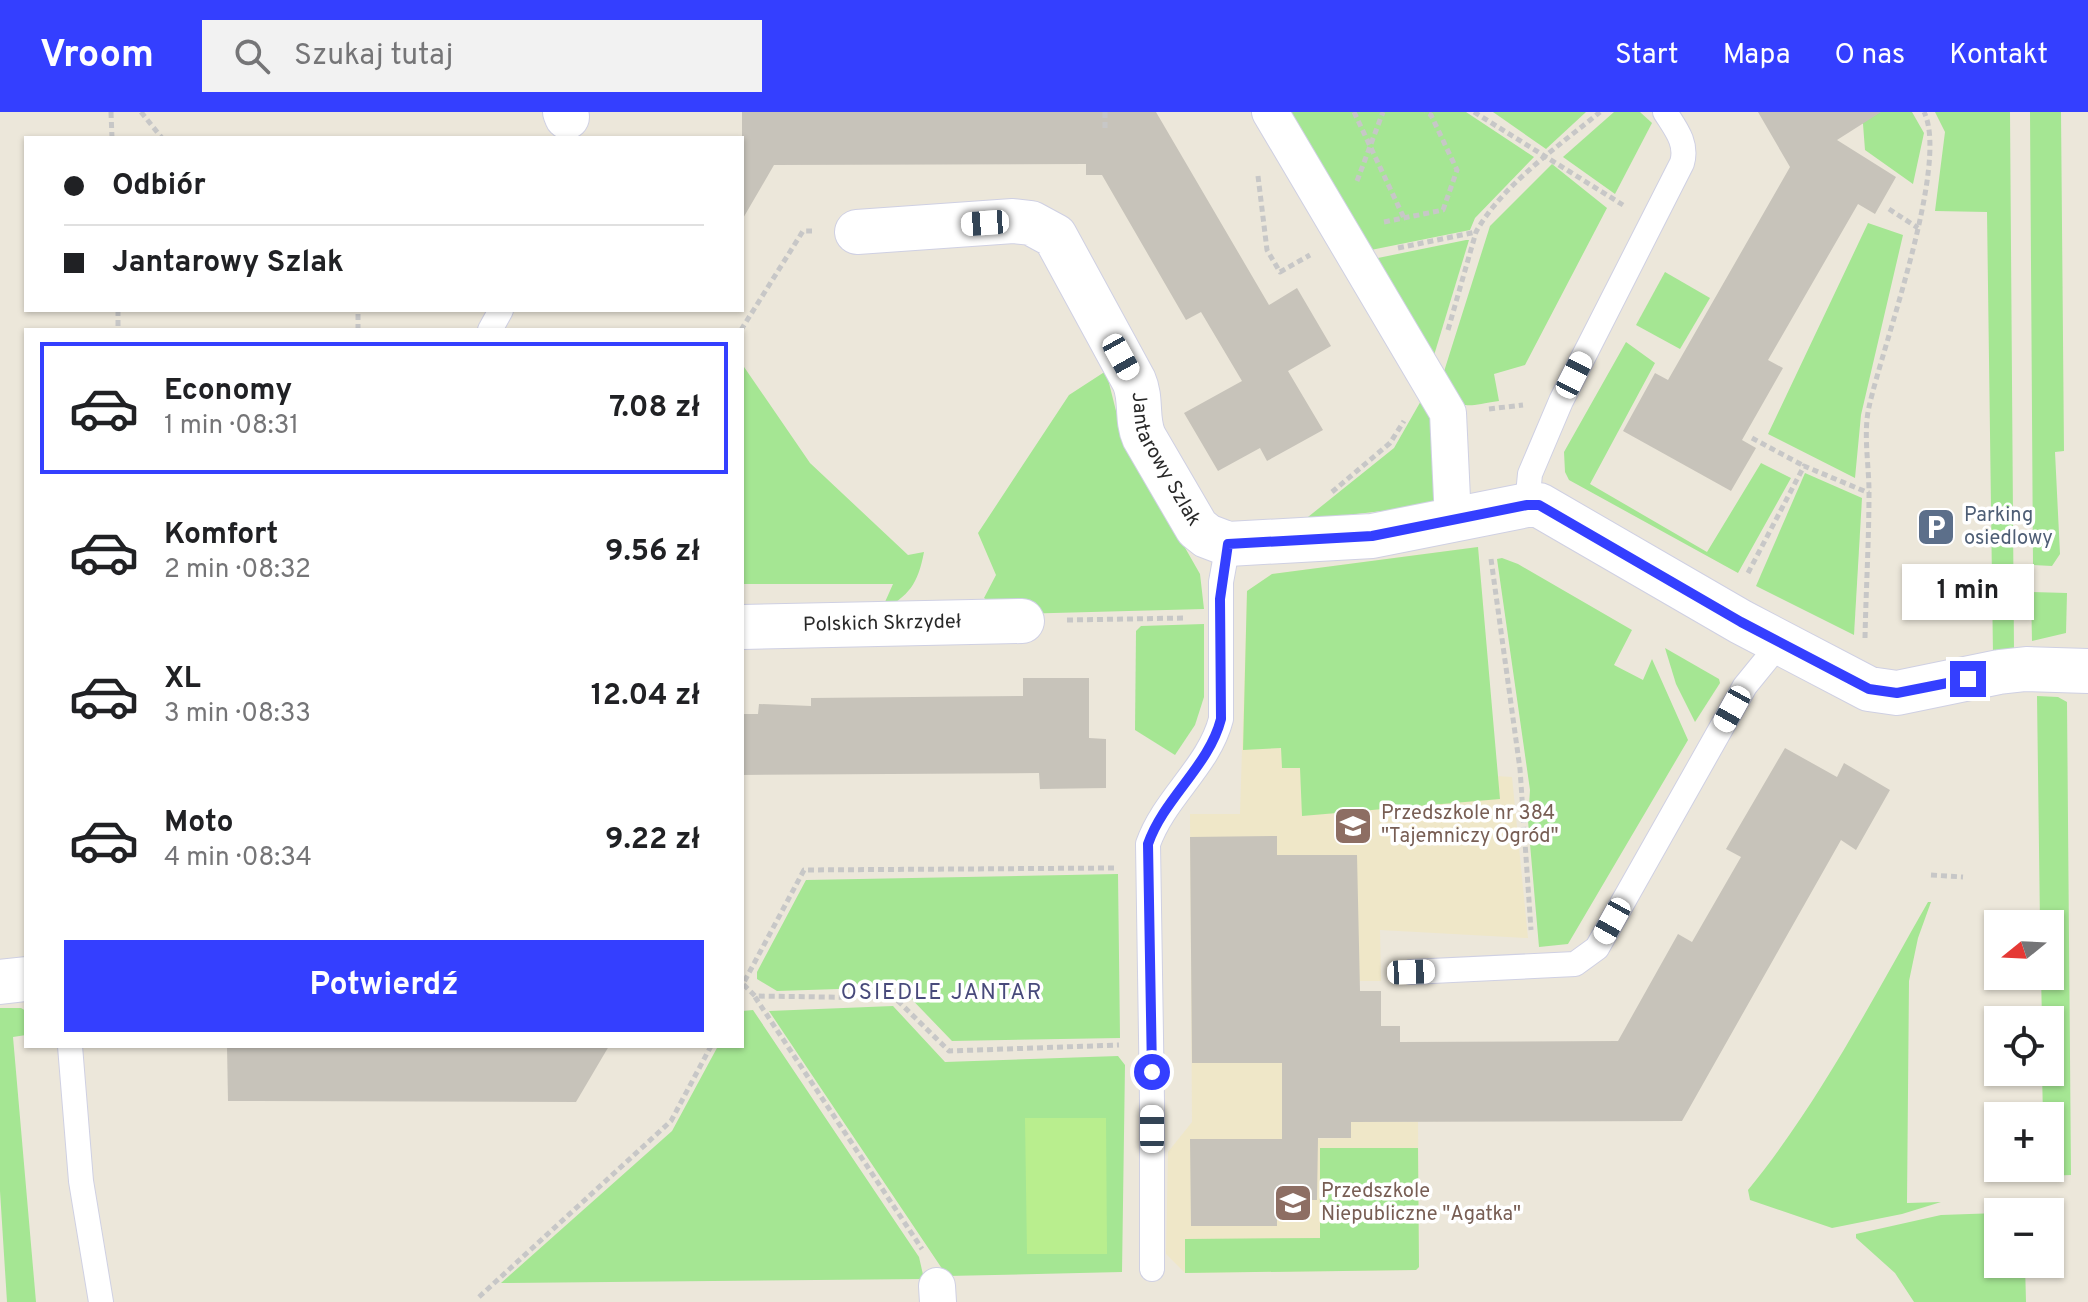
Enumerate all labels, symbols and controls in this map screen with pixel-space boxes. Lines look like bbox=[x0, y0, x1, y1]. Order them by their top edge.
search box bbox=[202, 20, 762, 92]
text: Vroom bbox=[40, 32, 154, 81]
icon: search bbox=[230, 34, 274, 78]
text: Szukaj tutaj bbox=[294, 38, 453, 75]
text: Start bbox=[1615, 38, 1679, 74]
text: Mapa bbox=[1723, 38, 1790, 74]
text: O nas bbox=[1834, 38, 1905, 74]
text: Kontakt bbox=[1949, 38, 2048, 74]
text: Odbiór bbox=[112, 168, 206, 205]
car bbox=[960, 209, 1010, 237]
text: Jantarowy Szlak bbox=[112, 245, 344, 282]
car bbox=[1099, 330, 1143, 384]
car bbox=[1552, 348, 1596, 402]
icon: car bbox=[68, 372, 140, 444]
text: Economy bbox=[164, 373, 292, 410]
text: 7.08 zł bbox=[609, 390, 700, 427]
street label: Jantarowy Szlak bbox=[1125, 390, 1206, 531]
text: 1 min · 08:31 bbox=[164, 410, 299, 443]
place label: Parking osiedlowy bbox=[1964, 503, 2053, 552]
parking icon: Parking osiedlowy bbox=[1915, 506, 1957, 548]
icon: car bbox=[68, 516, 140, 588]
text: Komfort bbox=[164, 517, 278, 554]
text: 9.56 zł bbox=[605, 534, 700, 571]
text: 2 min · 08:32 bbox=[164, 554, 311, 587]
callout: 1 min bbox=[1902, 563, 2034, 619]
text: 1 min bbox=[1937, 575, 1999, 608]
street label: Polskich Skrzydeł bbox=[803, 609, 961, 639]
icon: car bbox=[68, 660, 140, 732]
text: XL bbox=[164, 661, 201, 698]
route end bbox=[1950, 661, 1986, 697]
text: 12.04 zł bbox=[591, 678, 700, 715]
car bbox=[1710, 682, 1754, 736]
text: 3 min · 08:33 bbox=[164, 698, 311, 731]
place label: Przedszkole nr 384 "Tajemniczy Ogród" bbox=[1381, 801, 1559, 850]
icon: car bbox=[68, 804, 140, 876]
text: Moto bbox=[164, 805, 234, 842]
school or university icon: Przedszkole nr 384 "Tajemniczy Ogród" bbox=[1332, 805, 1374, 847]
text: 9.22 zł bbox=[605, 822, 700, 859]
text: 4 min · 08:34 bbox=[164, 842, 312, 875]
car bbox=[1590, 894, 1634, 948]
north arrow bbox=[1984, 910, 2064, 990]
map controls bbox=[1984, 910, 2064, 1278]
button: Potwierdź bbox=[64, 940, 704, 1032]
car bbox=[1387, 959, 1435, 985]
district label: OSIEDLE JANTAR bbox=[841, 980, 1043, 1007]
button: locate bbox=[1984, 1006, 2064, 1086]
route start bbox=[1134, 1054, 1170, 1090]
button: + bbox=[1984, 1102, 2064, 1182]
car bbox=[1140, 1105, 1164, 1153]
place label: Przedszkole Niepubliczne "Agatka" bbox=[1321, 1179, 1521, 1228]
school or university icon: Przedszkole Niepubliczne "Agatka" bbox=[1272, 1182, 1314, 1224]
button: − bbox=[1984, 1198, 2064, 1278]

